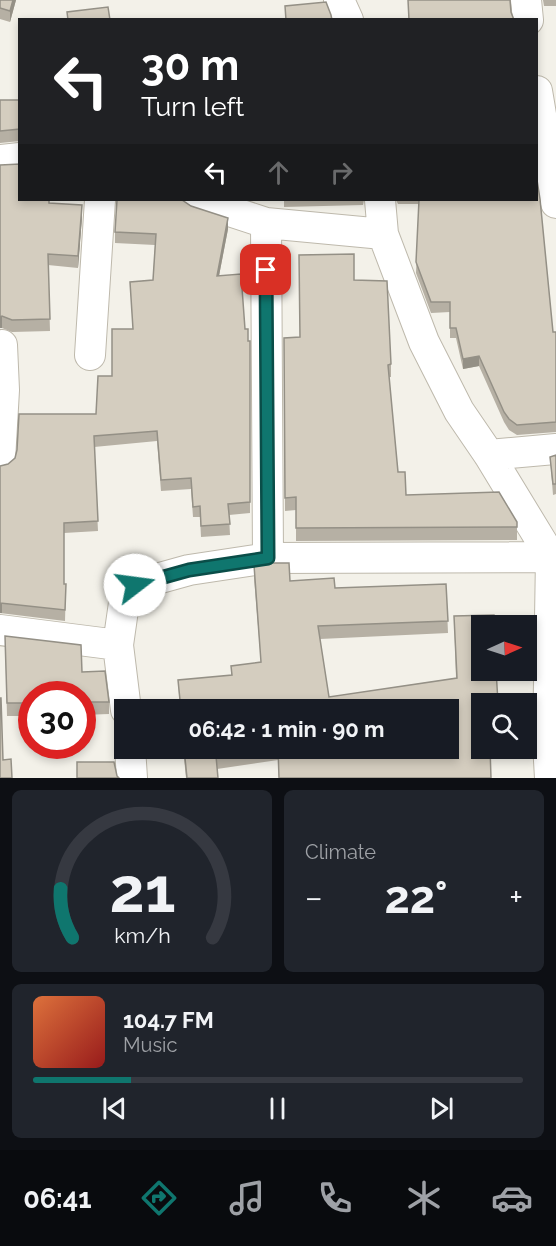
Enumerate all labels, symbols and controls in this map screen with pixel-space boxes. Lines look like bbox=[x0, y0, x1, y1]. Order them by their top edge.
text: 30 m bbox=[141, 41, 239, 90]
icon: left bbox=[42, 42, 120, 120]
text: Turn left bbox=[141, 91, 244, 122]
icon: left bbox=[199, 156, 232, 189]
icon: ahead bbox=[262, 156, 295, 189]
icon: right bbox=[325, 156, 358, 189]
pin bbox=[240, 244, 291, 295]
icon: arrive bbox=[249, 253, 282, 286]
position arrow bbox=[103, 553, 167, 617]
north arrow bbox=[471, 615, 537, 681]
map controls bbox=[471, 615, 537, 759]
speed limit sign: 30 bbox=[18, 681, 96, 759]
button: search bbox=[471, 693, 537, 759]
text: 06:42 · 1 min · 90 m bbox=[188, 716, 385, 742]
text: Climate bbox=[305, 840, 376, 864]
text: 21 bbox=[109, 853, 175, 927]
text: 22° bbox=[384, 871, 448, 924]
text: − bbox=[305, 878, 323, 917]
text: + bbox=[509, 878, 523, 917]
text: km/h bbox=[114, 923, 170, 948]
text: 104.7 FM bbox=[123, 1007, 214, 1033]
text: Music bbox=[123, 1033, 177, 1057]
icon: previous bbox=[98, 1092, 131, 1125]
icon: pause bbox=[261, 1092, 294, 1125]
icon: next bbox=[425, 1092, 458, 1125]
icon: directions bbox=[138, 1177, 180, 1219]
icon: music bbox=[226, 1177, 268, 1219]
icon: phone bbox=[314, 1177, 356, 1219]
icon: climate bbox=[403, 1177, 445, 1219]
icon: car bbox=[491, 1177, 533, 1219]
text: 06:41 bbox=[23, 1183, 92, 1214]

